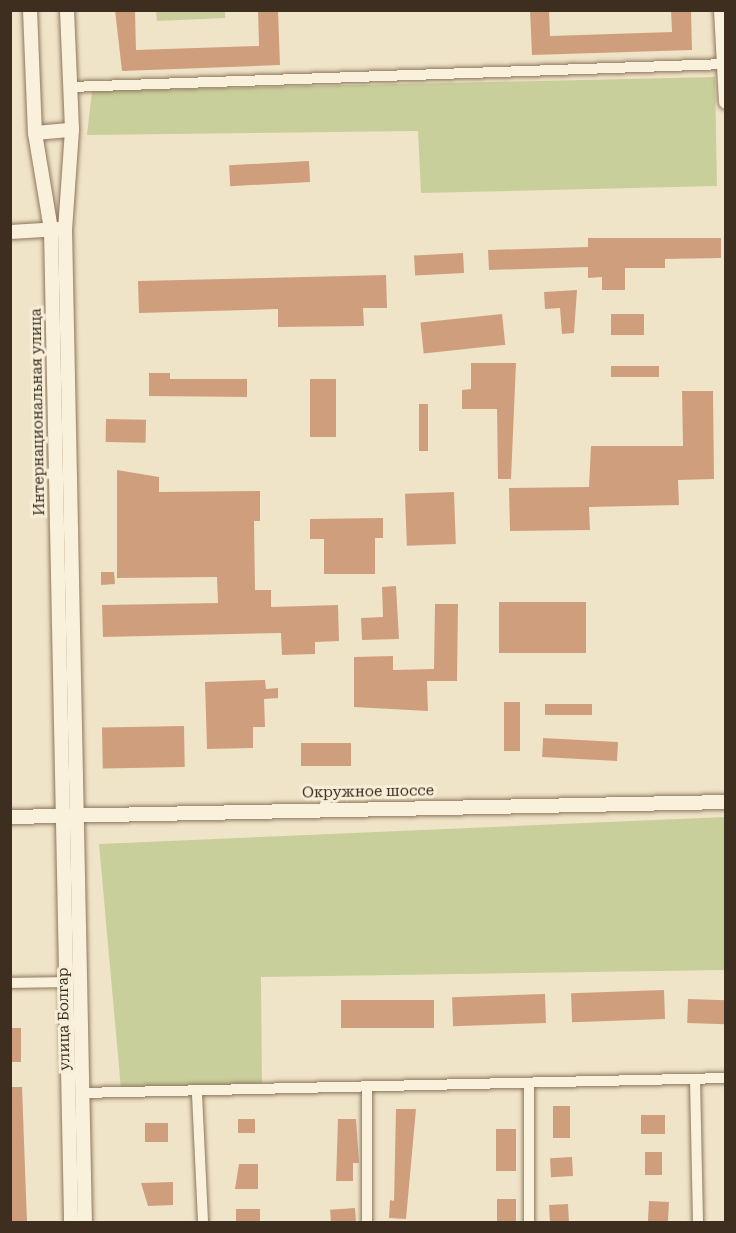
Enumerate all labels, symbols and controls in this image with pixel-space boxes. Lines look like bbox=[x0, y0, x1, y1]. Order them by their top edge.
street label: Интернациональная улица bbox=[27, 308, 49, 516]
street label: Окружное шоссе bbox=[302, 782, 434, 802]
street label: улица Болгар bbox=[54, 967, 74, 1071]

